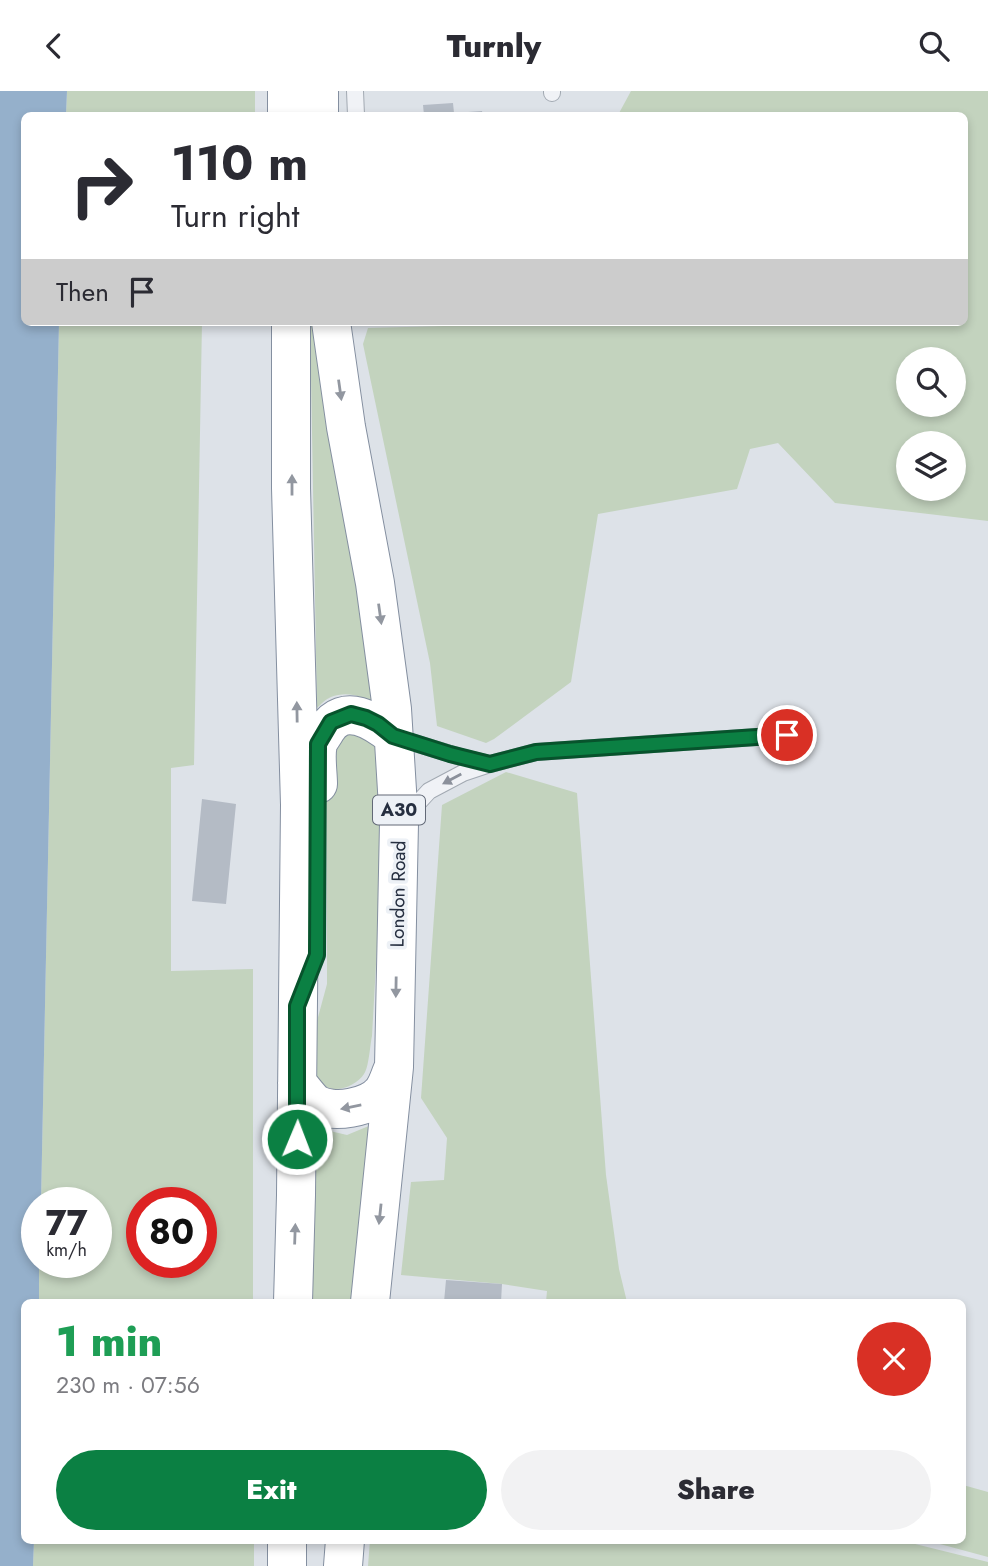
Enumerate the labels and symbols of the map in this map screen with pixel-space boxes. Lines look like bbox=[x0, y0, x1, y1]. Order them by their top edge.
one-way arrow bbox=[335, 379, 346, 401]
one-way arrow bbox=[286, 474, 298, 496]
one-way arrow bbox=[374, 603, 385, 625]
one-way arrow bbox=[292, 701, 303, 723]
pin bbox=[757, 705, 817, 765]
one-way arrow bbox=[441, 772, 461, 784]
road number: A30 bbox=[373, 795, 425, 825]
street label: London Road bbox=[384, 840, 412, 948]
one-way arrow bbox=[390, 976, 401, 998]
one-way arrow bbox=[339, 1101, 361, 1112]
position arrow bbox=[260, 1102, 334, 1176]
speed limit sign: 80 bbox=[126, 1187, 217, 1278]
one-way arrow bbox=[374, 1203, 385, 1225]
one-way arrow bbox=[289, 1223, 301, 1245]

